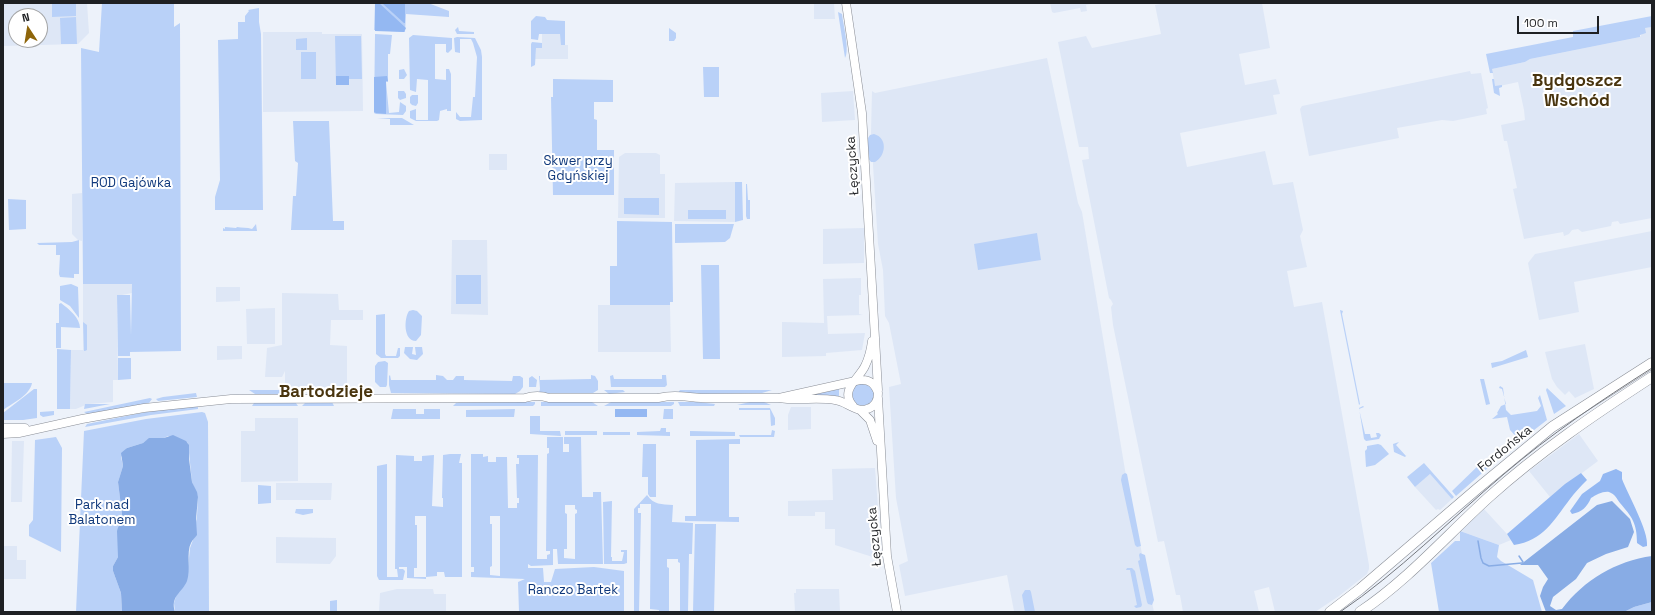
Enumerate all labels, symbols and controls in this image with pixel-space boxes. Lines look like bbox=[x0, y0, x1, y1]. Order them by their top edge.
north arrow bbox=[8, 8, 48, 48]
scale bar bbox=[1519, 8, 1601, 34]
text: N bbox=[21, 10, 31, 25]
text: 100 m bbox=[1524, 15, 1558, 31]
district label: Bydgoszcz Wschód bbox=[1532, 71, 1622, 111]
street label: Łęczycka bbox=[843, 136, 863, 196]
park label: Skwer przy Gdyńskiej bbox=[543, 153, 613, 184]
park label: ROD Gajówka bbox=[91, 175, 171, 191]
district label: Bartodzieje bbox=[279, 382, 373, 402]
street label: Fordońska bbox=[1475, 422, 1535, 476]
park label: Park nad Balatonem bbox=[69, 497, 135, 528]
street label: Łęczycka bbox=[865, 507, 885, 567]
park label: Ranczo Bartek bbox=[528, 582, 618, 598]

